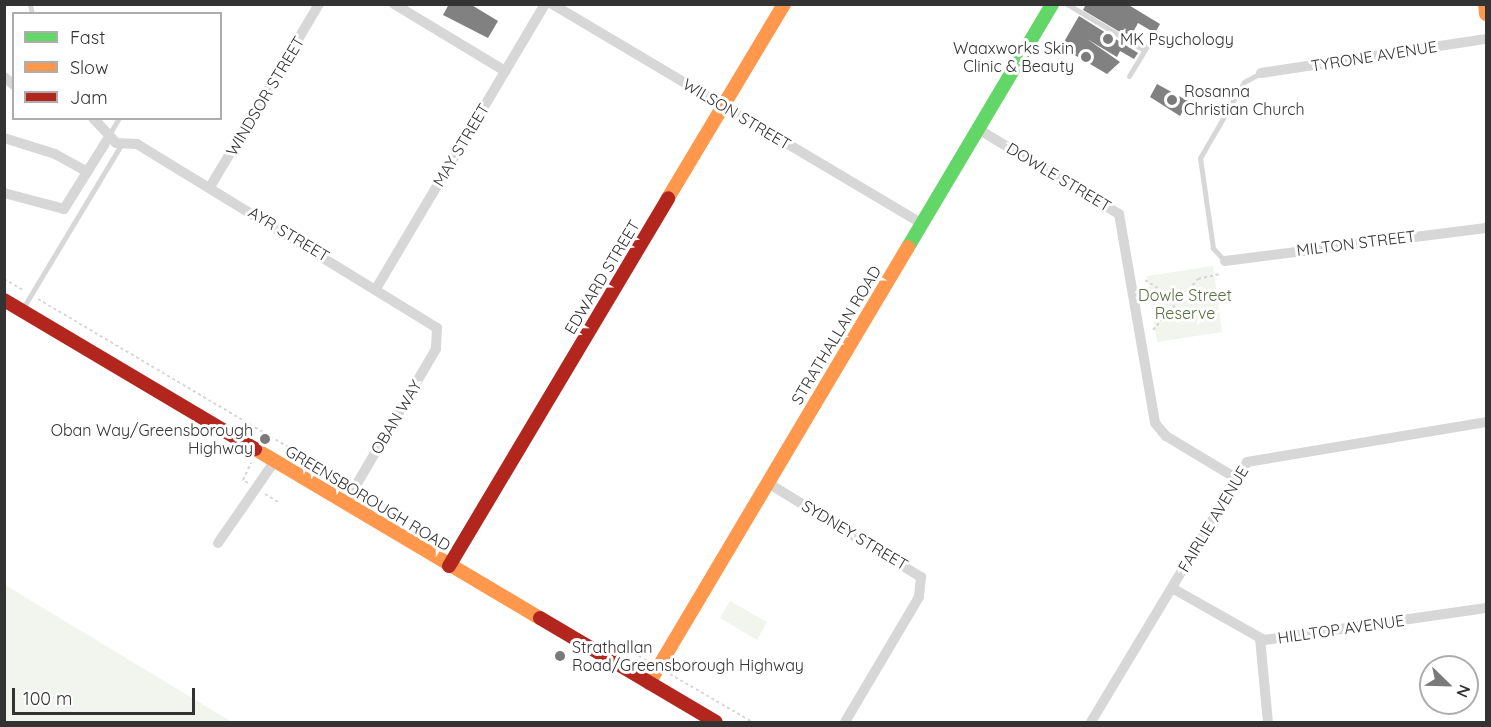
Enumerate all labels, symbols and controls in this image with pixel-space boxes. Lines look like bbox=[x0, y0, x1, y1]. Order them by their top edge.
legend bbox=[12, 12, 222, 120]
text: Fast bbox=[70, 26, 105, 49]
place label: MK Psychology bbox=[1120, 29, 1234, 49]
marker: MK Psychology bbox=[1101, 32, 1115, 46]
street label: WINDSOR STREET bbox=[222, 33, 308, 159]
street label: TYRONE AVENUE bbox=[1310, 37, 1438, 75]
place label: Waaxworks Skin Clinic & Beauty bbox=[953, 38, 1074, 76]
marker: Waaxworks Skin Clinic & Beauty bbox=[1079, 50, 1093, 64]
text: Slow bbox=[70, 56, 108, 79]
street label: WILSON STREET bbox=[680, 74, 794, 154]
place label: Rosanna Christian Church bbox=[1184, 81, 1305, 119]
text: Jam bbox=[70, 86, 108, 109]
marker: Rosanna Christian Church bbox=[1165, 93, 1179, 107]
street label: MAY STREET bbox=[429, 100, 493, 190]
street label: DOWLE STREET bbox=[1003, 138, 1115, 216]
street label: AYR STREET bbox=[245, 202, 333, 266]
street label: EDWARD STREET bbox=[560, 216, 644, 338]
street label: MILTON STREET bbox=[1295, 226, 1417, 260]
street label: STRATHALLAN ROAD bbox=[787, 262, 885, 408]
park label: Dowle Street Reserve bbox=[1138, 285, 1232, 323]
street label: OBAN WAY bbox=[366, 377, 426, 457]
place label: Oban Way/Greensborough Highway bbox=[51, 420, 253, 458]
marker: Oban Way/Greensborough Highway bbox=[258, 432, 272, 446]
street label: GREENSBOROUGH ROAD bbox=[282, 441, 454, 555]
street label: FAIRLIE AVENUE bbox=[1174, 462, 1252, 576]
street label: SYDNEY STREET bbox=[798, 496, 912, 574]
street label: HILLTOP AVENUE bbox=[1276, 611, 1406, 647]
place label: Strathallan Road/Greensborough Highway bbox=[572, 637, 804, 675]
marker: Strathallan Road/Greensborough Highway bbox=[553, 649, 567, 663]
north arrow bbox=[1419, 655, 1479, 715]
scale bar bbox=[15, 676, 198, 714]
text: N bbox=[1452, 682, 1475, 701]
text: 100 m bbox=[23, 687, 72, 710]

